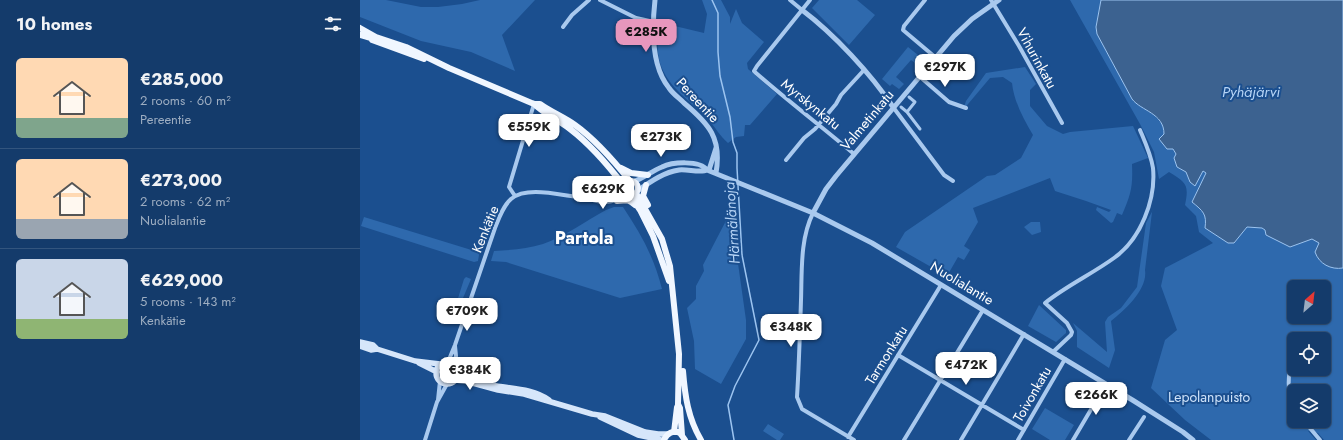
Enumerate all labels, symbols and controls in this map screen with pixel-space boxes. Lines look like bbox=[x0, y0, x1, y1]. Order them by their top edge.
text: 10 homes bbox=[16, 12, 92, 36]
icon: filters bbox=[322, 13, 344, 35]
pin: €285K bbox=[618, 19, 674, 53]
text: €285K bbox=[625, 22, 667, 41]
street label: Vihurinkatu bbox=[1012, 24, 1062, 92]
pin: €297K bbox=[917, 54, 973, 88]
text: €297K bbox=[924, 57, 966, 76]
text: €285,000 bbox=[140, 67, 223, 91]
street label: Pereentie bbox=[672, 73, 724, 127]
icon: home bbox=[48, 74, 96, 122]
street label: Myrskynkatu bbox=[777, 74, 845, 134]
water label: Pyhäjärvi bbox=[1222, 81, 1280, 103]
street label: Valmetinkatu bbox=[836, 85, 898, 155]
text: 2 rooms · 60 m² bbox=[140, 91, 231, 110]
text: Pereentie bbox=[140, 110, 191, 129]
pin: €559K bbox=[501, 114, 557, 148]
text: €559K bbox=[507, 117, 551, 136]
pin: €273K bbox=[633, 124, 689, 158]
text: €273K bbox=[640, 127, 682, 146]
text: €273,000 bbox=[140, 168, 222, 192]
icon: home bbox=[48, 175, 96, 223]
pin: €629K bbox=[575, 176, 631, 210]
text: €629K bbox=[581, 179, 625, 198]
water label: Härmälänoja bbox=[718, 180, 746, 265]
text: 2 rooms · 62 m² bbox=[140, 192, 230, 211]
street label: Kenkätie bbox=[467, 202, 503, 256]
text: Nuolialantie bbox=[140, 211, 206, 230]
district label: Partola bbox=[555, 225, 613, 251]
street label: Nuolialantie bbox=[926, 256, 998, 310]
text: €629,000 bbox=[140, 268, 223, 292]
icon: home bbox=[48, 275, 96, 323]
north arrow bbox=[1287, 280, 1331, 324]
map controls bbox=[1287, 280, 1331, 428]
text: 5 rooms · 143 m² bbox=[140, 292, 236, 311]
pin: €709K bbox=[439, 298, 495, 332]
text: €709K bbox=[446, 301, 488, 320]
text: Kenkätie bbox=[140, 311, 186, 330]
pin: €348K bbox=[763, 314, 819, 348]
text: €348K bbox=[770, 317, 812, 336]
street label: Tarmonkatu bbox=[860, 322, 912, 388]
button: locate bbox=[1287, 332, 1331, 376]
pin: €472K bbox=[938, 352, 994, 386]
text: €472K bbox=[944, 355, 988, 374]
pin: €384K bbox=[442, 357, 498, 391]
text: €384K bbox=[449, 360, 491, 379]
street label: Toivonkatu bbox=[1008, 363, 1056, 425]
pin: €266K bbox=[1068, 382, 1124, 416]
button: layers bbox=[1287, 384, 1331, 428]
text: €266K bbox=[1074, 385, 1118, 404]
park label: Lepolanpuisto bbox=[1168, 387, 1250, 407]

